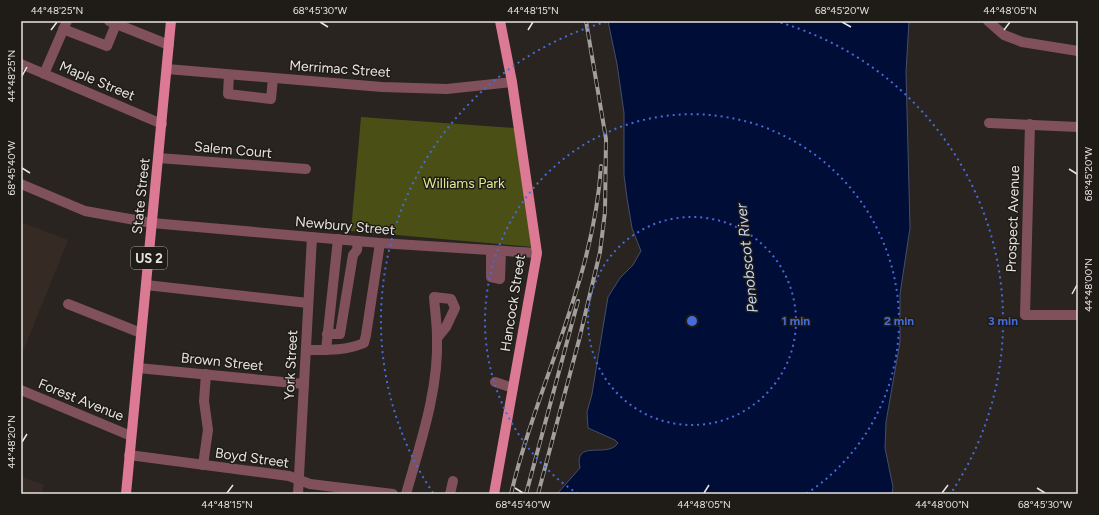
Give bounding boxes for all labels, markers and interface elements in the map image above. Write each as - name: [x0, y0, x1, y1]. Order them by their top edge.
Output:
- text: 44°48'25"N: [31, 4, 83, 17]
- text: 68°45'30"W: [293, 4, 347, 17]
- text: 44°48'15"N: [507, 4, 559, 17]
- text: 68°45'20"W: [815, 4, 870, 17]
- text: 44°48'05"N: [983, 4, 1037, 17]
- text: 44°48'25"N: [5, 50, 18, 102]
- street label: Maple Street: [57, 57, 137, 105]
- street label: Merrimac Street: [289, 57, 391, 81]
- street label: Salem Court: [193, 138, 273, 162]
- text: 68°45'40"W: [5, 140, 18, 195]
- text: 68°45'20"W: [1082, 146, 1095, 201]
- street label: State Street: [129, 157, 153, 235]
- street label: Prospect Avenue: [1003, 165, 1023, 273]
- park label: Williams Park: [423, 175, 505, 192]
- water label: Penobscot River: [732, 202, 762, 314]
- street label: Newbury Street: [294, 213, 396, 239]
- road number: US 2: [131, 247, 167, 269]
- street label: Hancock Street: [497, 253, 529, 353]
- text: 44°48'00"N: [1082, 258, 1095, 312]
- centre of rings: [685, 314, 699, 328]
- text: 1 min: [782, 314, 810, 328]
- text: 2 min: [884, 314, 914, 328]
- text: 3 min: [988, 314, 1018, 328]
- street label: York Street: [281, 330, 301, 400]
- street label: Brown Street: [180, 349, 264, 375]
- street label: Forest Avenue: [36, 375, 127, 425]
- text: 44°48'20"N: [5, 415, 18, 469]
- street label: Boyd Street: [214, 444, 290, 472]
- text: 44°48'15"N: [201, 498, 253, 511]
- text: 68°45'40"W: [496, 498, 551, 511]
- text: 44°48'05"N: [677, 498, 731, 511]
- text: 44°48'00"N: [915, 498, 969, 511]
- text: 68°45'30"W: [1018, 498, 1072, 511]

